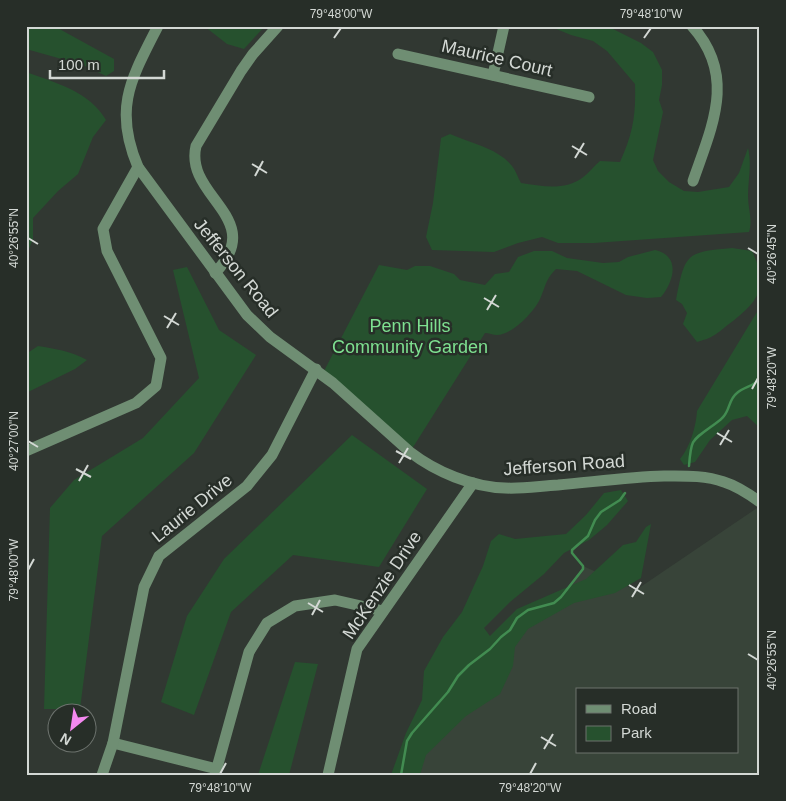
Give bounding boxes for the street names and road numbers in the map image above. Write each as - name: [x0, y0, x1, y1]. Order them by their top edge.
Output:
- street label: Maurice Court: [440, 36, 554, 80]
- street label: Jefferson Road: [190, 214, 282, 322]
- street label: Jefferson Road: [503, 451, 625, 479]
- street label: Laurie Drive: [148, 470, 236, 546]
- street label: McKenzie Drive: [338, 527, 426, 643]

